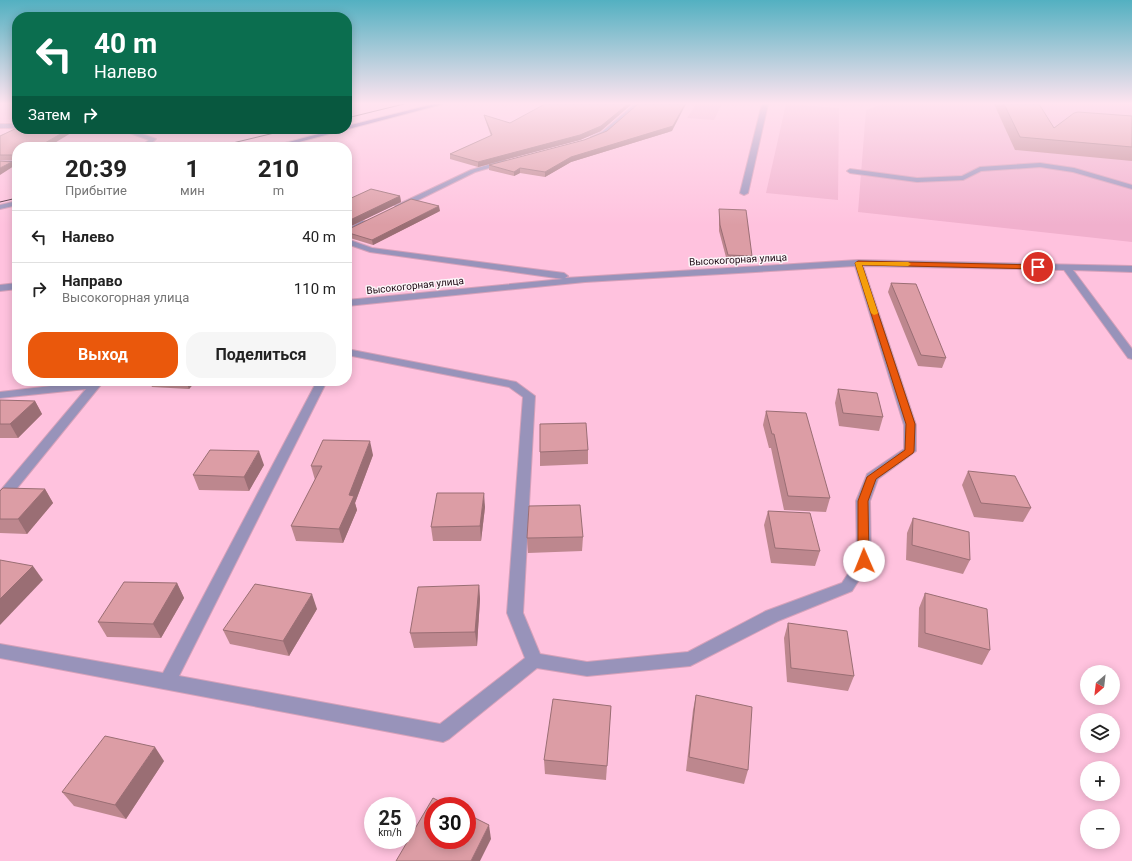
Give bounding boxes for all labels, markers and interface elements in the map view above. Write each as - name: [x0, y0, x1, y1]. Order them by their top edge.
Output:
- text: 40 m: [94, 27, 157, 60]
- icon: left: [28, 28, 80, 80]
- text: Налево: [94, 61, 157, 82]
- icon: right: [79, 104, 101, 126]
- text: Затем: [28, 106, 71, 124]
- text: 20:39: [65, 155, 127, 183]
- text: 1: [185, 155, 199, 183]
- text: 210: [258, 155, 299, 183]
- text: Прибытие: [65, 183, 127, 198]
- text: мин: [180, 183, 205, 198]
- text: m: [273, 183, 284, 198]
- icon: left: [28, 226, 50, 248]
- text: Налево: [62, 228, 114, 246]
- text: 40 m: [302, 228, 336, 246]
- pin: [1021, 250, 1055, 284]
- street label: Высокогорная улица: [689, 251, 787, 268]
- icon: arrive: [1027, 256, 1049, 278]
- text: Направо: [62, 272, 123, 290]
- street label: Высокогорная улица: [366, 275, 464, 296]
- icon: right: [28, 278, 50, 300]
- text: 110 m: [294, 280, 336, 298]
- text: Высокогорная улица: [62, 290, 189, 305]
- button: Выход: [28, 332, 178, 378]
- button: Поделиться: [186, 332, 336, 378]
- position arrow: [843, 540, 885, 582]
- north arrow: [1080, 665, 1120, 705]
- map controls: [1080, 665, 1120, 849]
- button: layers: [1080, 713, 1120, 753]
- button: +: [1080, 761, 1120, 801]
- speed limit sign: 30: [424, 797, 476, 849]
- text: 25: [379, 806, 401, 830]
- button: −: [1080, 809, 1120, 849]
- text: km/h: [378, 827, 402, 838]

